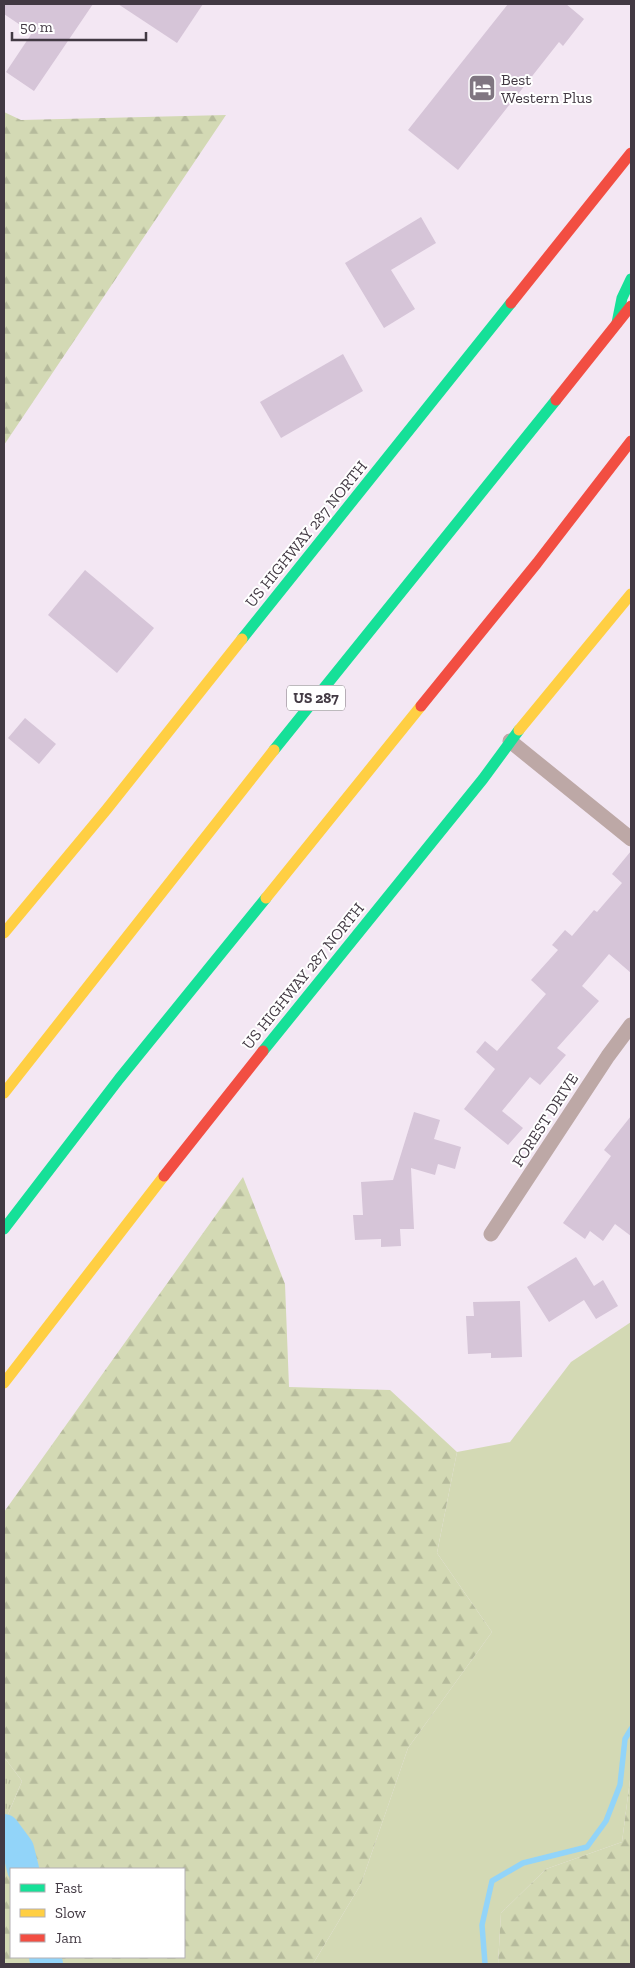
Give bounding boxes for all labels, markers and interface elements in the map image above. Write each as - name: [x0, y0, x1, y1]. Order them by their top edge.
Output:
- scale bar: [12, 10, 146, 42]
- text: 50 m: [20, 18, 53, 36]
- place label: Best Western Plus: [501, 70, 592, 107]
- hotel icon: Best Western Plus: [467, 73, 497, 103]
- street label: US HIGHWAY 287 NORTH: [241, 457, 371, 611]
- road number: US 287: [287, 686, 345, 710]
- street label: US HIGHWAY 287 NORTH: [238, 899, 368, 1053]
- street label: FOREST DRIVE: [508, 1070, 582, 1170]
- legend: [10, 1868, 185, 1958]
- text: Fast: [55, 1879, 83, 1897]
- text: Slow: [55, 1904, 87, 1922]
- text: Jam: [55, 1929, 82, 1947]

